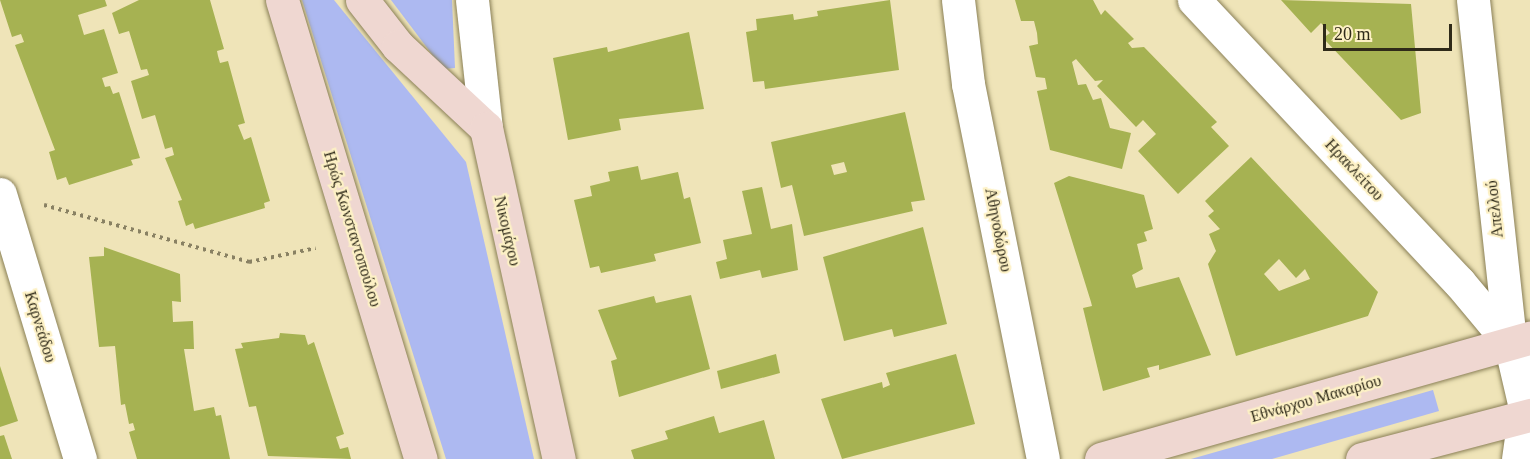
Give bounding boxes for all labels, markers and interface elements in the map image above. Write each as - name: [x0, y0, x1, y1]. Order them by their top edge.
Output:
- scale bar: [1326, 12, 1455, 50]
- text: 20 m: [1334, 24, 1371, 44]
- street label: Ηρακλείτου: [1321, 135, 1387, 205]
- street label: Ηρώς Κωνσταντοπούλου: [319, 149, 385, 309]
- street label: Απελλού: [1482, 179, 1508, 239]
- street label: Αθηνοδώρου: [980, 187, 1016, 273]
- street label: Νικομάχου: [490, 194, 524, 268]
- street label: Καρνεάδου: [20, 289, 60, 365]
- street label: Εθνάρχου Μακαρίου: [1249, 371, 1383, 427]

